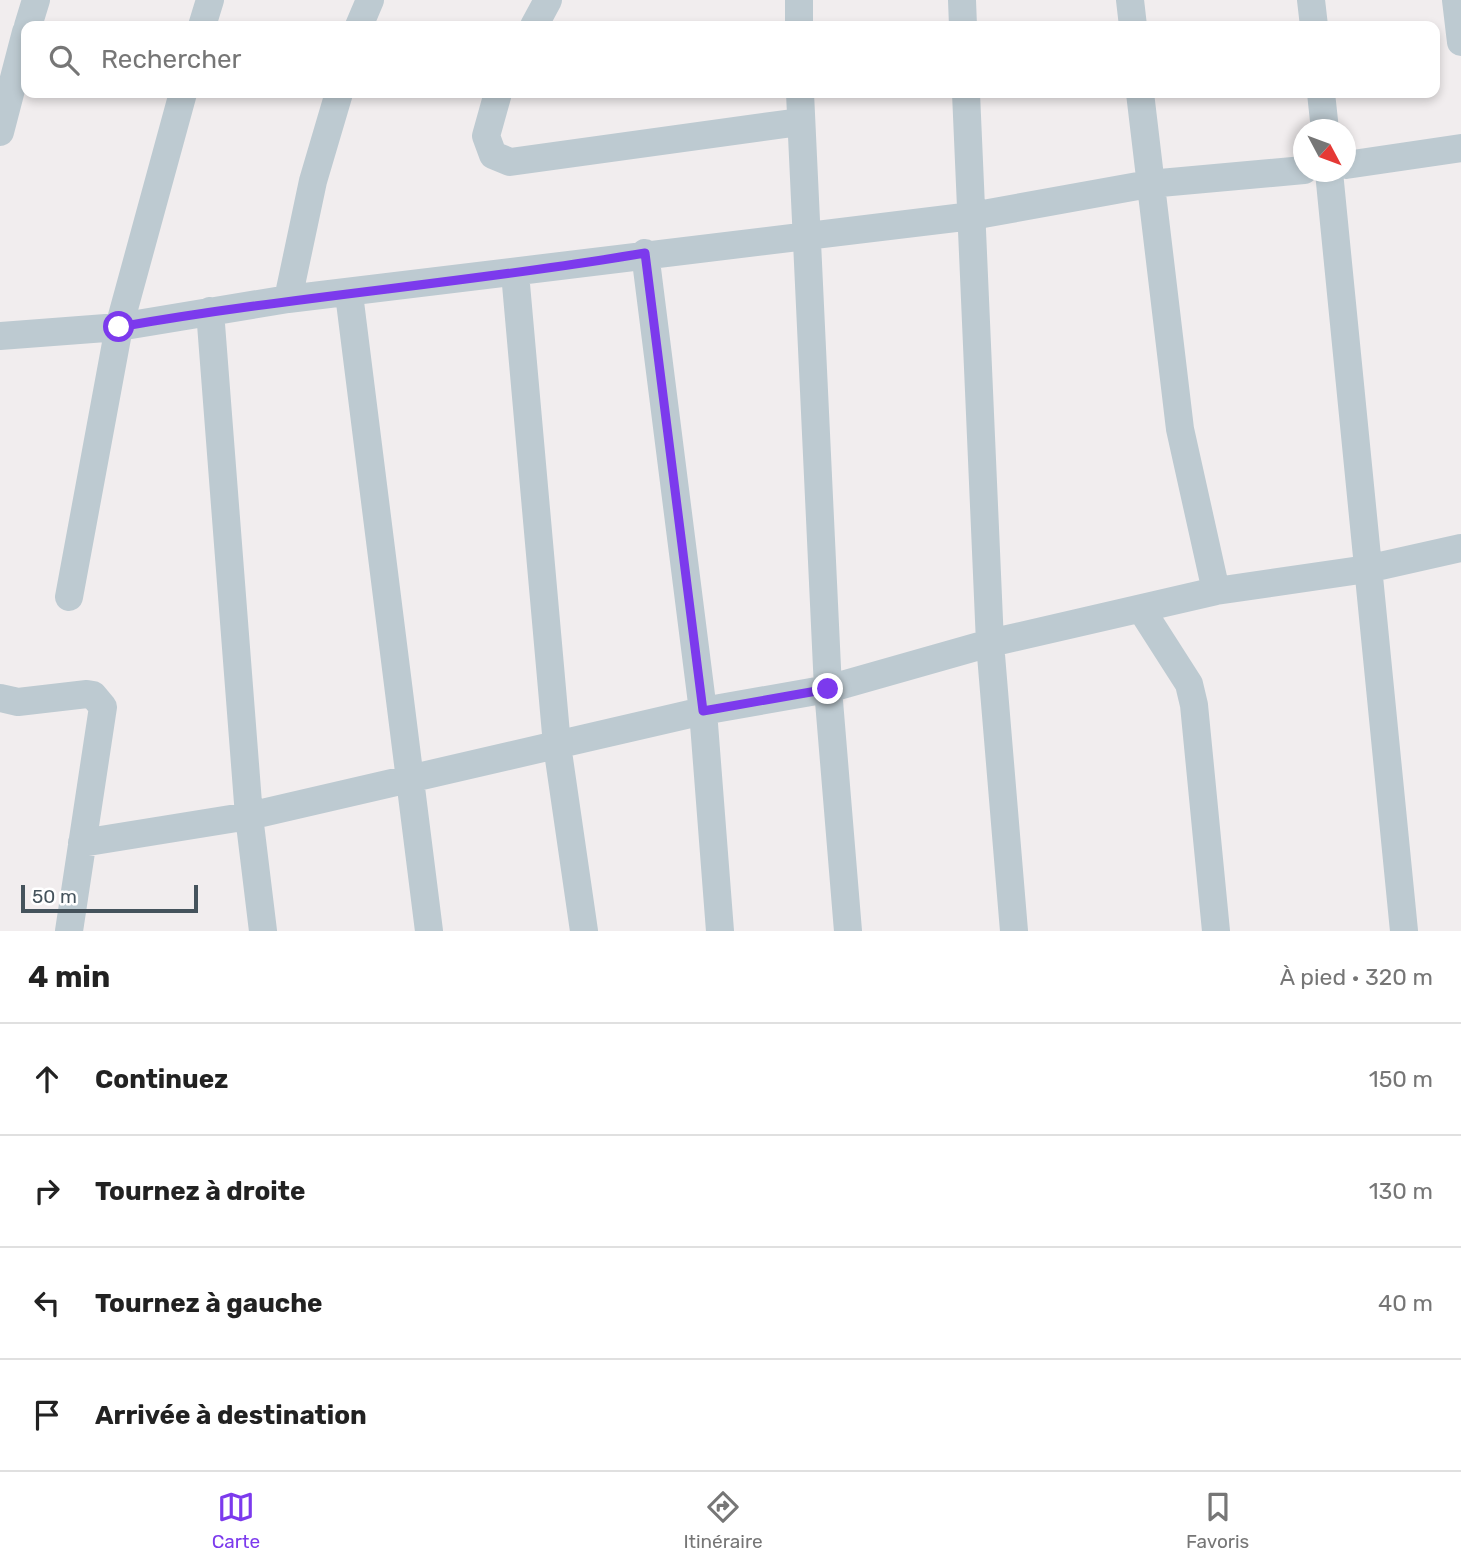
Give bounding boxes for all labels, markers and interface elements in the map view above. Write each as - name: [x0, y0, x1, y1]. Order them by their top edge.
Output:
- search box: [21, 21, 1440, 98]
- icon: search: [45, 41, 83, 79]
- text: Rechercher: [101, 44, 241, 75]
- north arrow: [1293, 119, 1356, 182]
- route start: [103, 311, 134, 342]
- route end: [812, 673, 843, 704]
- scale bar: [21, 882, 198, 914]
- text: 50 m: [32, 885, 77, 908]
- text: 4 min: [28, 959, 110, 995]
- text: À pied · 320 m: [1280, 963, 1433, 991]
- icon: ahead: [28, 1060, 66, 1098]
- text: Continuez: [95, 1064, 228, 1095]
- text: 150 m: [1369, 1065, 1433, 1093]
- icon: right: [28, 1172, 66, 1210]
- text: Tournez à droite: [95, 1176, 305, 1207]
- text: 130 m: [1369, 1177, 1433, 1205]
- icon: left: [28, 1284, 66, 1322]
- text: Tournez à gauche: [95, 1288, 323, 1319]
- text: 40 m: [1378, 1289, 1433, 1317]
- icon: arrive: [28, 1396, 66, 1434]
- text: Arrivée à destination: [95, 1400, 367, 1431]
- tab: Carte: [212, 1488, 260, 1553]
- tab: Itinéraire: [683, 1488, 763, 1553]
- tab: Favoris: [1186, 1488, 1249, 1553]

